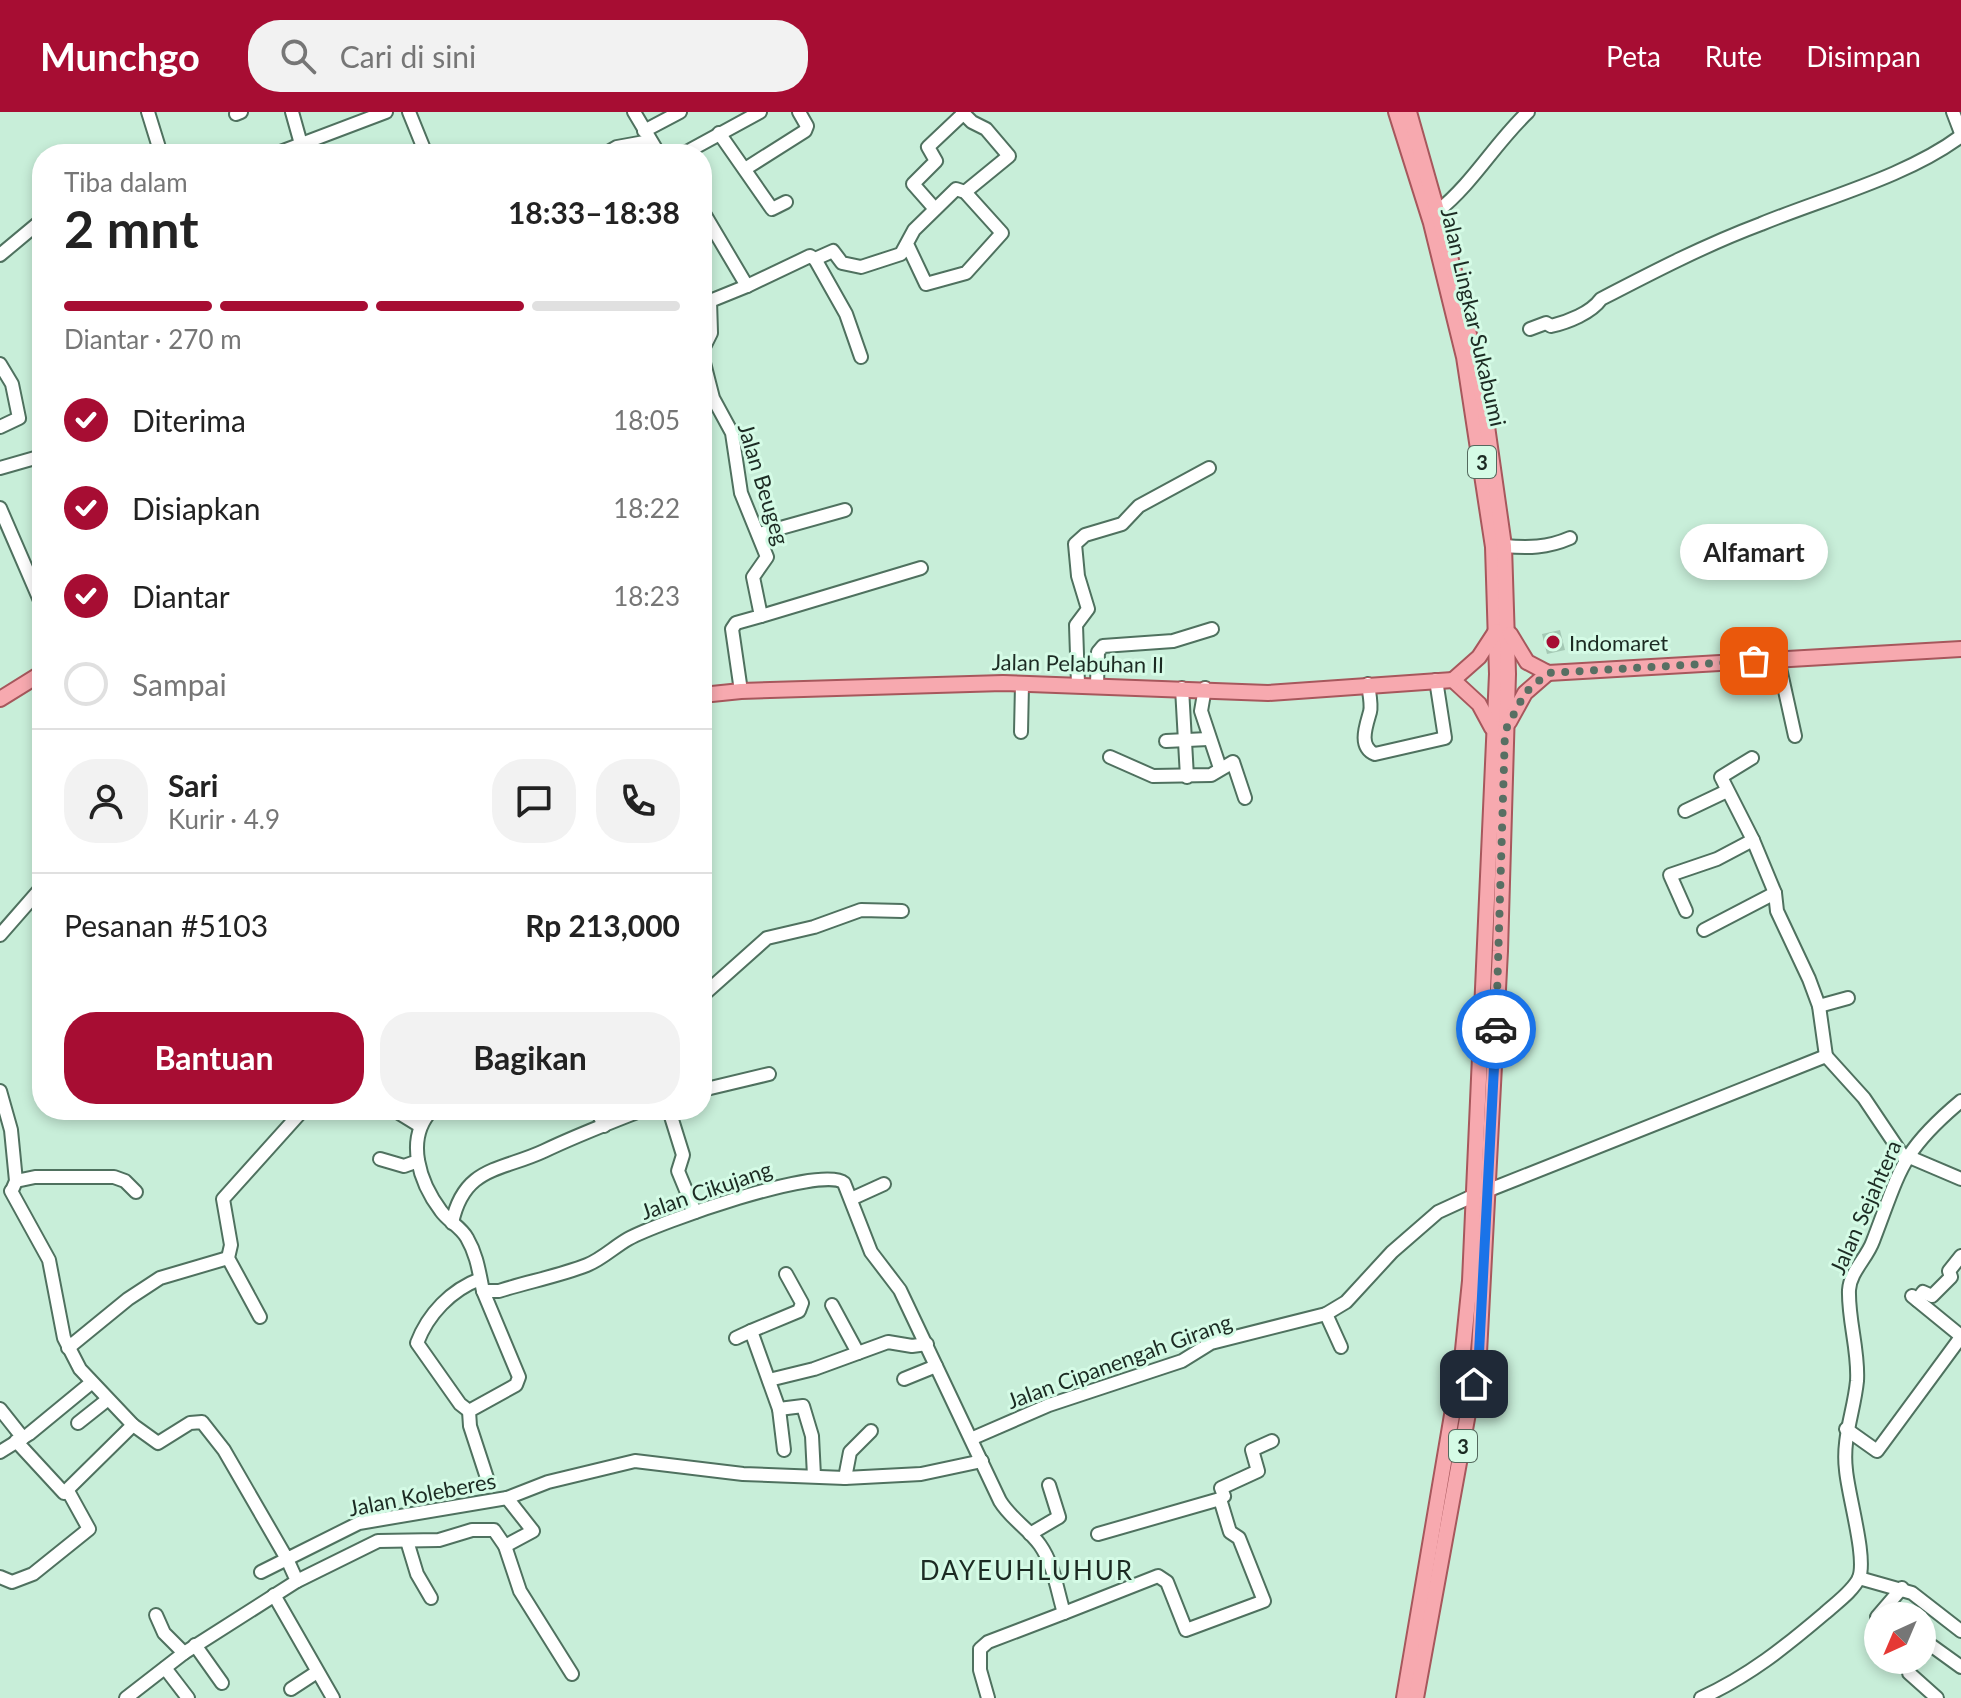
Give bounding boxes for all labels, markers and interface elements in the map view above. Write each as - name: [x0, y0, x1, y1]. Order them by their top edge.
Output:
- search box: [248, 20, 808, 92]
- text: Munchgo: [40, 33, 200, 79]
- icon: search: [276, 34, 320, 78]
- text: Cari di sini: [340, 38, 476, 74]
- text: Peta: [1606, 39, 1661, 73]
- text: Rute: [1705, 39, 1762, 73]
- text: Disimpan: [1806, 39, 1921, 73]
- text: Tiba dalam: [64, 166, 188, 198]
- text: 18:33–18:38: [508, 194, 680, 230]
- text: 2 mnt: [64, 197, 199, 259]
- street label: Jalan Lingkar Sukabumi: [1436, 205, 1512, 429]
- text: Diantar · 270 m: [64, 323, 242, 355]
- icon: check: [64, 398, 108, 442]
- text: Diterima: [132, 402, 246, 438]
- text: 18:05: [613, 404, 680, 436]
- street label: Jalan Beugeg: [733, 420, 795, 548]
- road number: 3: [1468, 446, 1496, 478]
- icon: check: [64, 486, 108, 530]
- text: Disiapkan: [132, 490, 261, 526]
- text: 18:22: [613, 492, 680, 524]
- callout: Alfamart: [1680, 525, 1828, 581]
- text: Alfamart: [1703, 536, 1805, 568]
- icon: check: [64, 574, 108, 618]
- text: Diantar: [132, 578, 230, 614]
- text: 18:23: [613, 580, 680, 612]
- pin: [1720, 627, 1788, 695]
- place label: Indomaret: [1569, 629, 1668, 656]
- marker: Indomaret: [1544, 633, 1562, 651]
- icon: bag: [1732, 639, 1776, 683]
- street label: Jalan Pelabuhan II: [992, 648, 1164, 678]
- text: Sampai: [132, 666, 227, 702]
- button: person: [64, 759, 148, 843]
- button: chat: [492, 759, 576, 843]
- button: phone: [596, 759, 680, 843]
- text: Sari: [168, 767, 218, 803]
- text: Kurir · 4.9: [168, 803, 280, 835]
- text: Pesanan #5103: [64, 907, 268, 943]
- text: Rp 213,000: [525, 907, 680, 943]
- courier: [1456, 989, 1536, 1069]
- icon: car: [1474, 1007, 1518, 1051]
- button: Bantuan: [64, 1012, 364, 1104]
- button: Bagikan: [380, 1012, 680, 1104]
- street label: Jalan Sejahtera: [1823, 1136, 1907, 1278]
- street label: Jalan Cikujang: [637, 1155, 775, 1225]
- street label: Jalan Cipanengah Girang: [1003, 1308, 1235, 1414]
- pin: [1440, 1350, 1508, 1418]
- icon: home: [1452, 1362, 1496, 1406]
- road number: 3: [1449, 1430, 1477, 1462]
- street label: Jalan Koleberes: [346, 1466, 498, 1522]
- district label: DAYEUHLUHUR: [920, 1554, 1134, 1586]
- north arrow: [1864, 1602, 1936, 1674]
- map controls: [1864, 1602, 1936, 1674]

